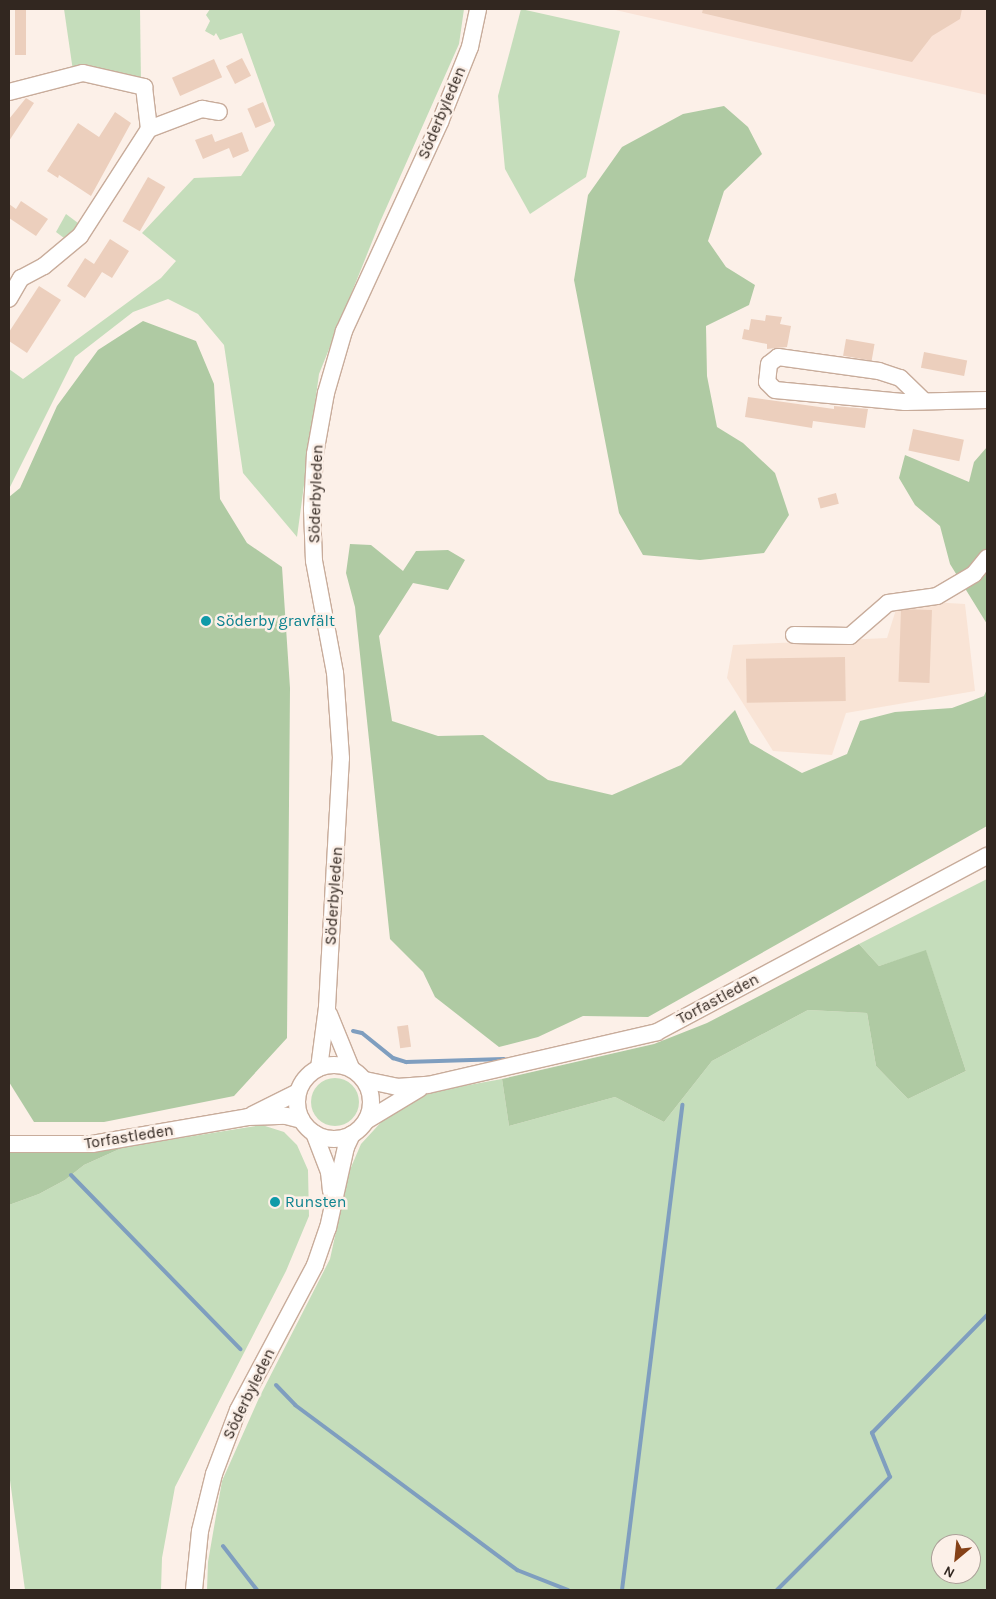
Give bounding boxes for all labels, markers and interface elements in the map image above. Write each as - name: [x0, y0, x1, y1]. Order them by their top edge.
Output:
- street label: Söderbyleden: [414, 64, 470, 162]
- street label: Söderbyleden: [305, 444, 327, 544]
- place label: Söderby gravfält: [216, 611, 335, 631]
- marker: Söderby gravfält: [200, 615, 212, 627]
- street label: Söderbyleden: [321, 846, 347, 946]
- street label: Torfastleden: [674, 969, 762, 1029]
- street label: Torfastleden: [83, 1120, 175, 1154]
- place label: Runsten: [285, 1192, 346, 1212]
- marker: Runsten: [269, 1196, 281, 1208]
- street label: Söderbyleden: [219, 1345, 279, 1443]
- north arrow: [931, 1534, 981, 1584]
- text: N: [941, 1562, 958, 1582]

